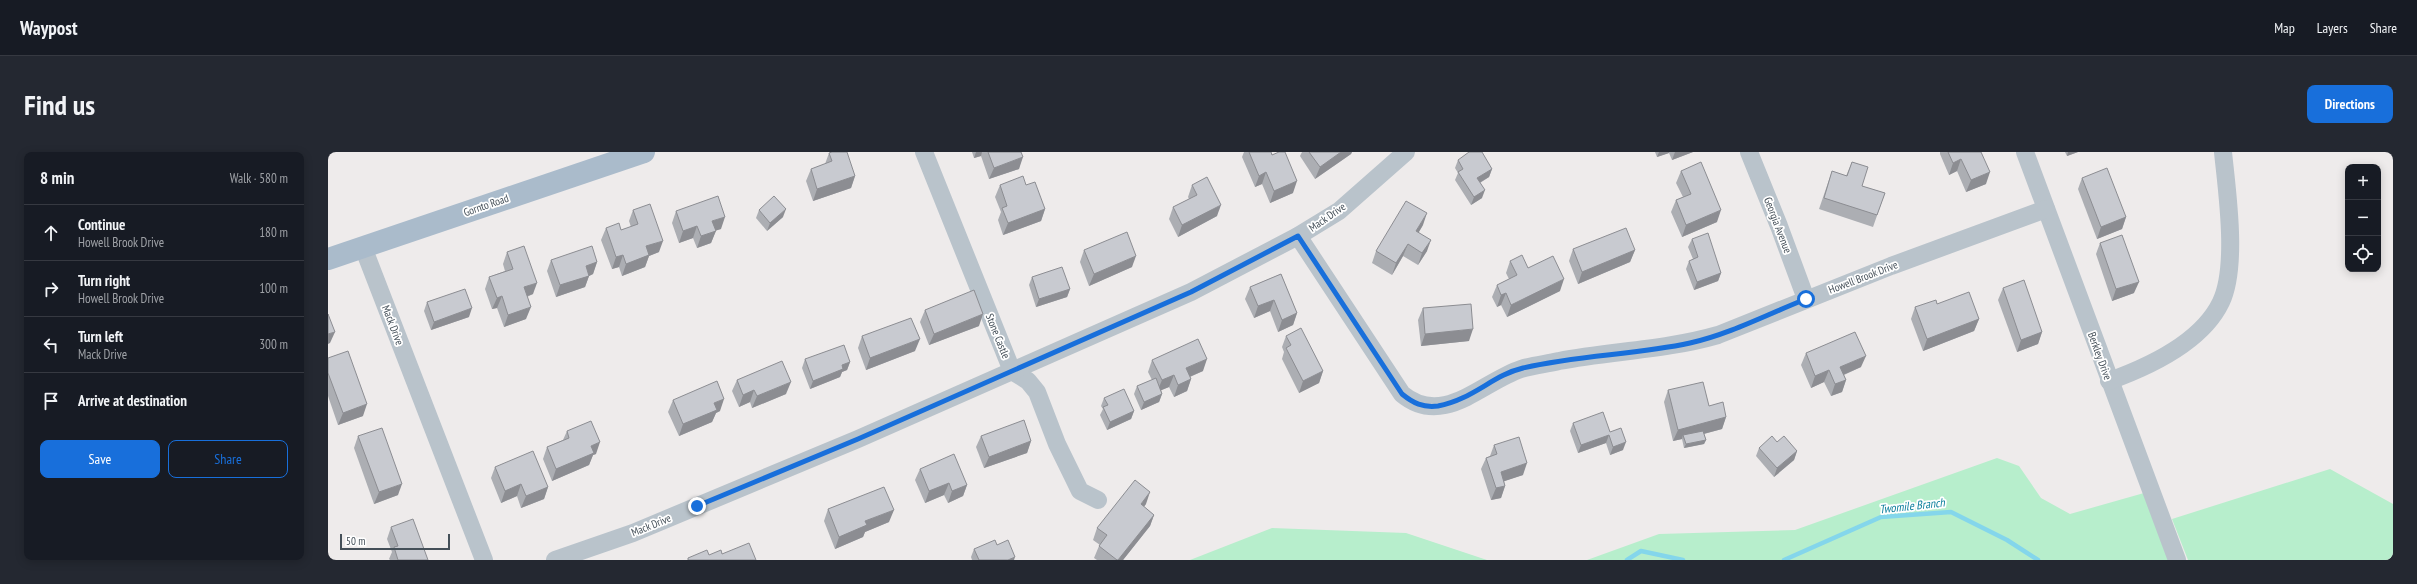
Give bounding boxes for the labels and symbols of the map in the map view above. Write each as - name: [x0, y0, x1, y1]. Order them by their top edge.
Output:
- street label: Gornto Road: [462, 191, 511, 219]
- street label: Georgia Avenue: [1761, 195, 1795, 255]
- street label: Mack Drive: [1306, 199, 1348, 235]
- street label: Howell Brook Drive: [1826, 257, 1900, 297]
- route start: [1797, 290, 1815, 308]
- street label: Mack Drive: [379, 303, 407, 347]
- street label: Stone Castle: [983, 311, 1014, 361]
- street label: Berkley Drive: [2085, 330, 2115, 382]
- water label: Twomile Branch: [1879, 495, 1946, 516]
- route end: [688, 497, 706, 515]
- street label: Mack Drive: [629, 511, 673, 539]
- scale bar: [340, 532, 450, 551]

